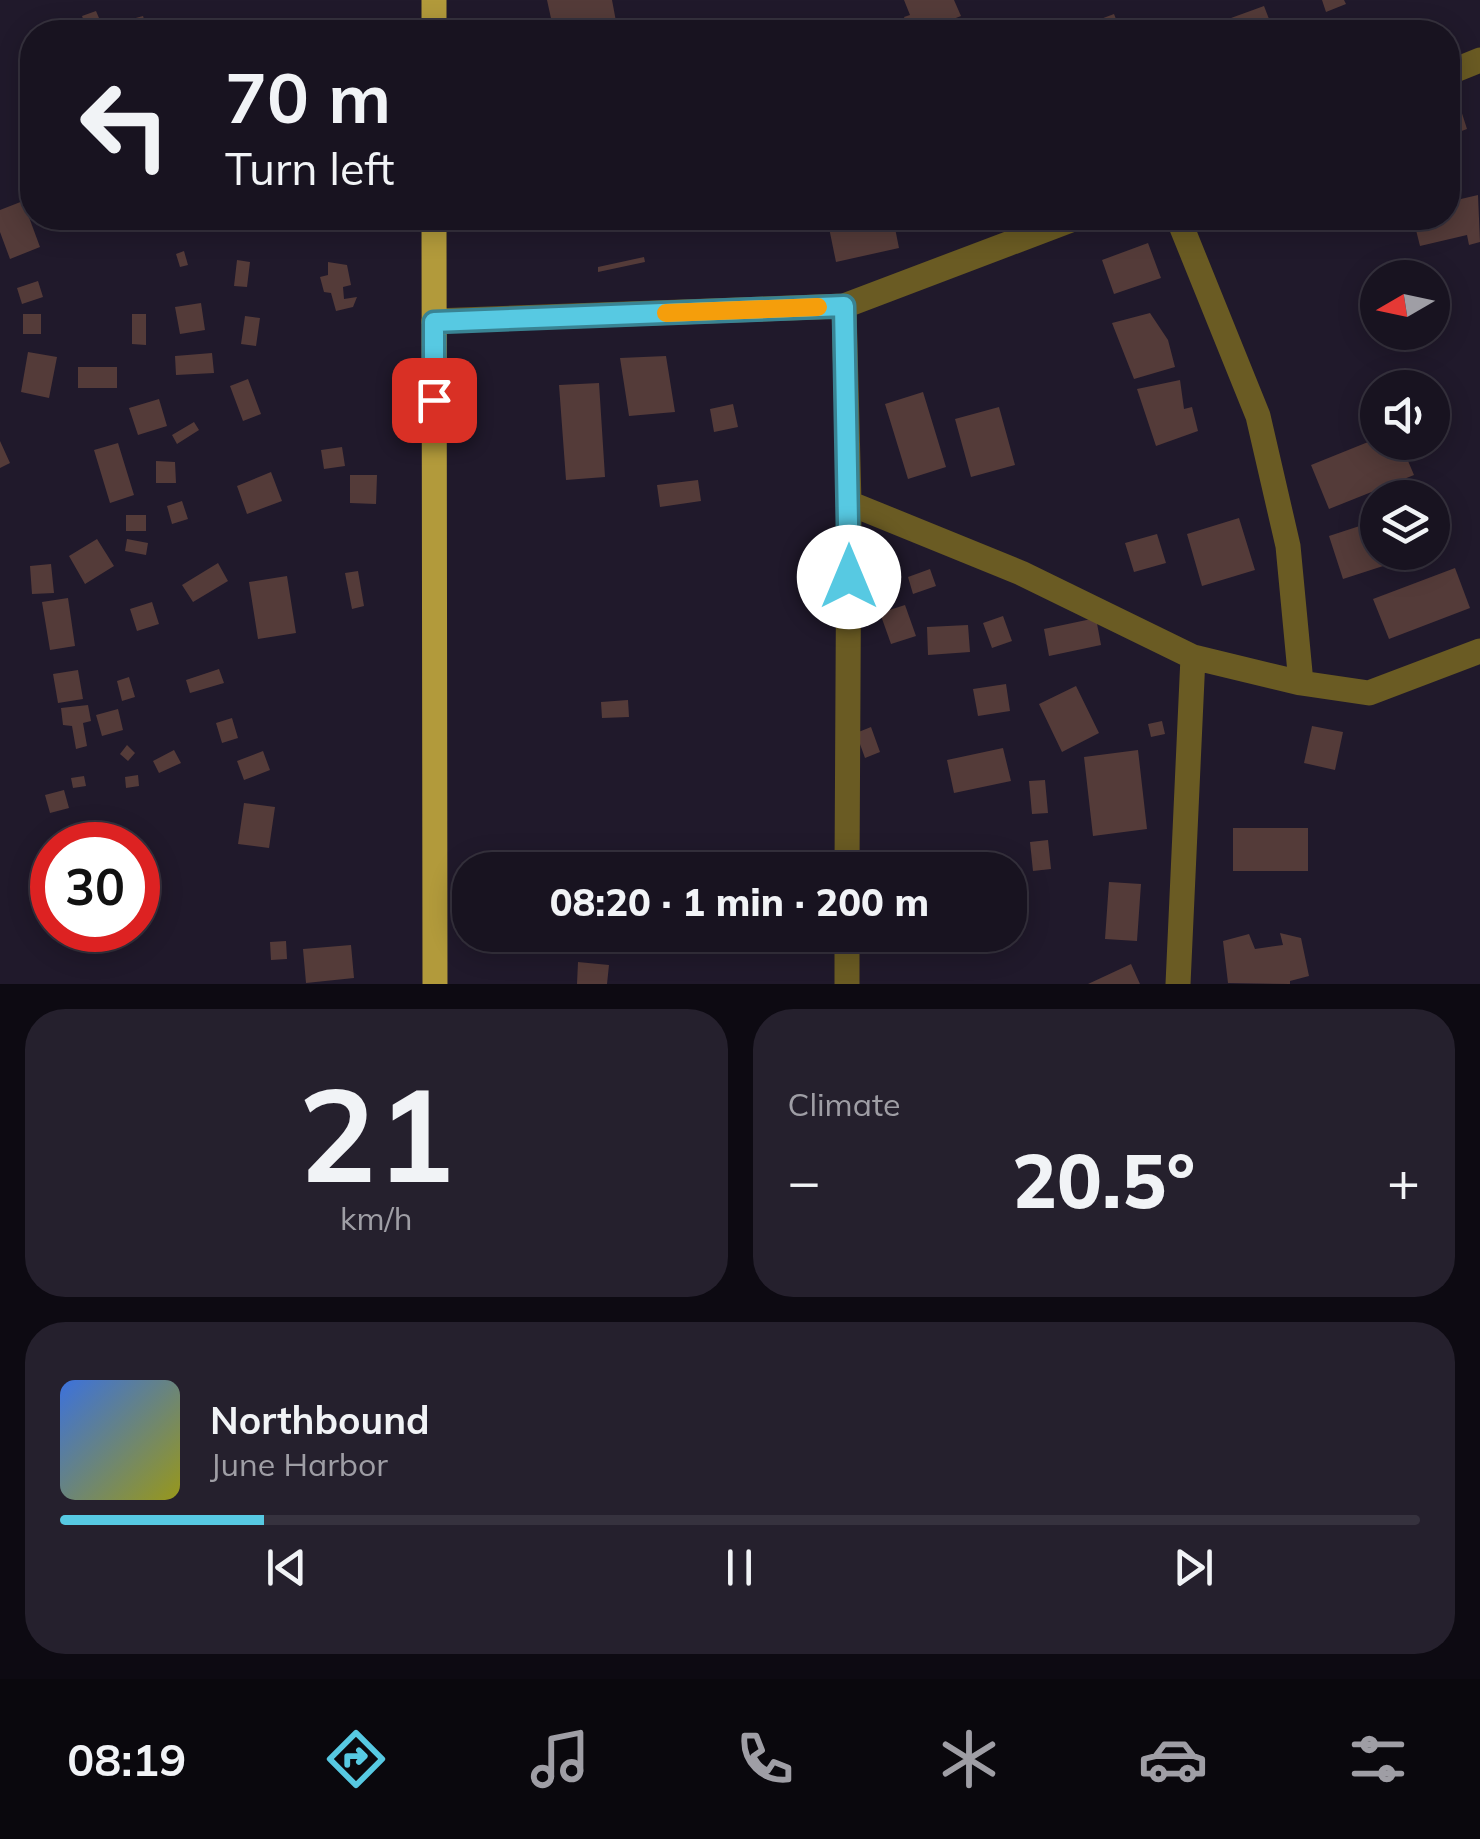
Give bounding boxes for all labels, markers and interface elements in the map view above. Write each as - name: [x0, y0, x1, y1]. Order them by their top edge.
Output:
- text: 70 m: [225, 53, 391, 141]
- icon: left: [60, 60, 190, 190]
- text: Turn left: [225, 140, 394, 196]
- north arrow: [1360, 260, 1450, 350]
- map controls: [1360, 260, 1450, 570]
- pin: [392, 358, 477, 443]
- button: sound: [1360, 370, 1450, 460]
- icon: arrive: [407, 373, 462, 428]
- button: layers: [1360, 480, 1450, 570]
- position arrow: [797, 525, 901, 629]
- speed limit sign: 30: [30, 822, 160, 952]
- text: 08:20 · 1 min · 200 m: [550, 878, 929, 926]
- text: 21: [298, 1051, 454, 1215]
- text: Climate: [788, 1084, 900, 1124]
- text: 20.5°: [1012, 1133, 1195, 1227]
- text: −: [788, 1146, 821, 1215]
- text: +: [1387, 1146, 1420, 1215]
- text: km/h: [340, 1198, 412, 1238]
- text: Northbound: [210, 1396, 430, 1444]
- text: June Harbor: [210, 1444, 388, 1484]
- icon: previous: [259, 1540, 314, 1595]
- icon: pause: [712, 1540, 767, 1595]
- icon: next: [1166, 1540, 1221, 1595]
- icon: directions: [321, 1724, 391, 1794]
- icon: music: [525, 1724, 595, 1794]
- icon: phone: [730, 1724, 800, 1794]
- icon: climate: [934, 1724, 1004, 1794]
- icon: car: [1138, 1724, 1208, 1794]
- icon: filters: [1343, 1724, 1413, 1794]
- text: 08:19: [67, 1731, 186, 1787]

